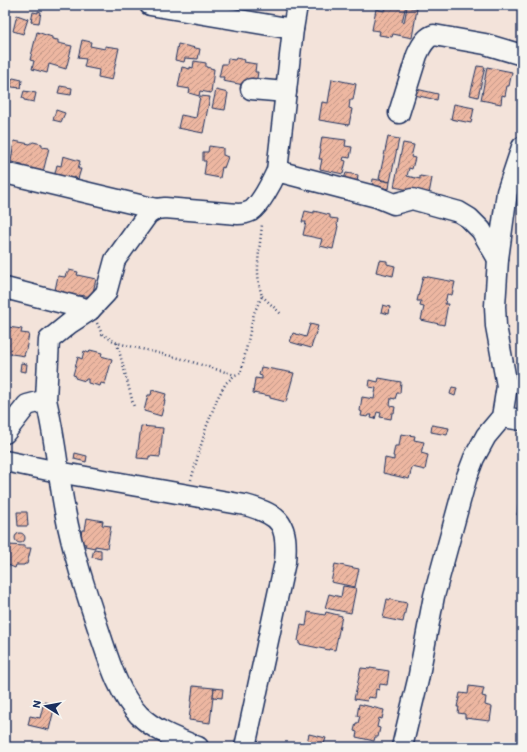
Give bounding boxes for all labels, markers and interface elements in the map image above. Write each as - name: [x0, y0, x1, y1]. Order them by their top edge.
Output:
- north arrow: [26, 686, 66, 726]
- text: N: [30, 699, 44, 709]

